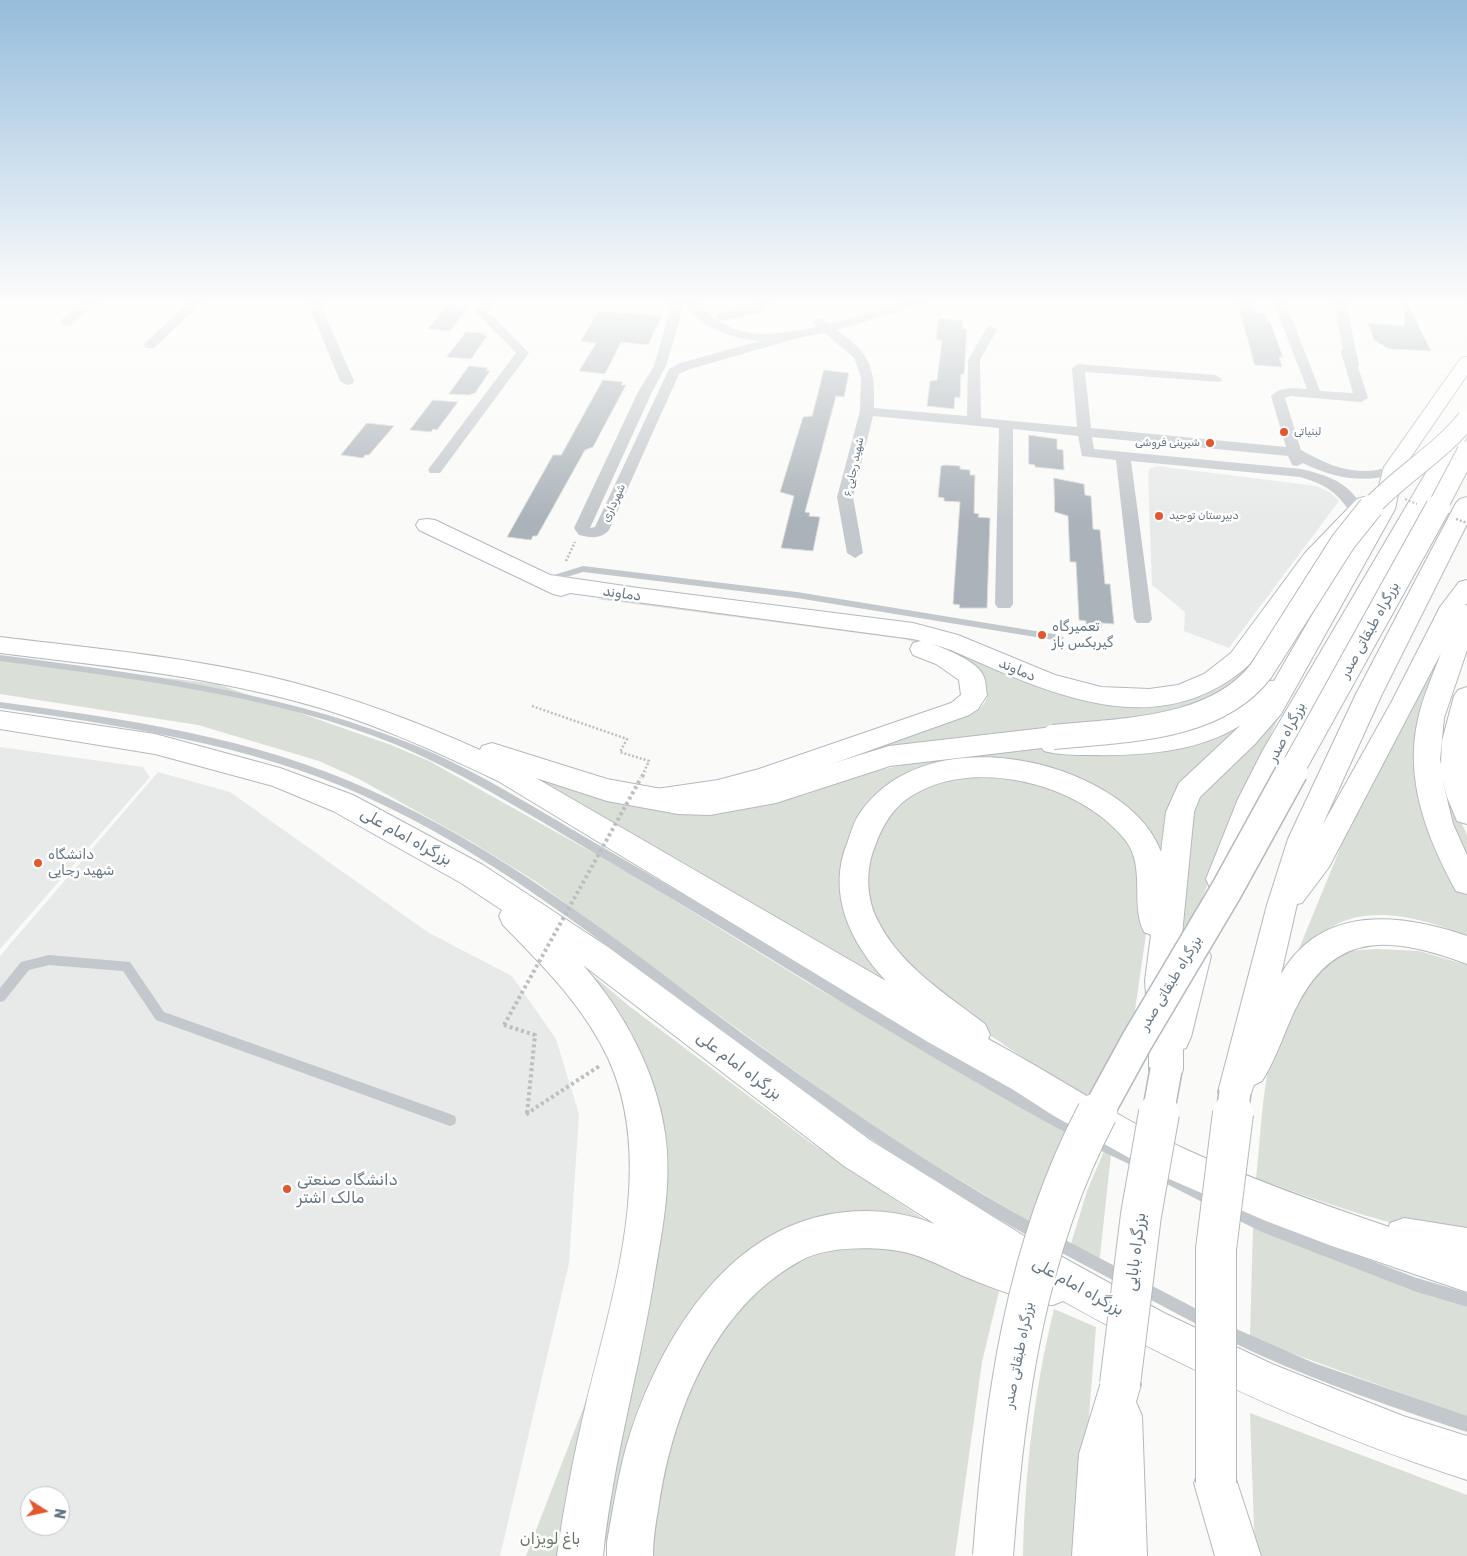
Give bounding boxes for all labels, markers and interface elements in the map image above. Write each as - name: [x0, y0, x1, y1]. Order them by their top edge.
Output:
- place label: لبنیاتی: [1294, 425, 1321, 439]
- marker: لبنیاتی: [1278, 426, 1290, 438]
- street label: شهید رجایی ۶: [841, 436, 867, 498]
- place label: شیرینی فروشی: [1135, 436, 1200, 450]
- marker: شیرینی فروشی: [1204, 437, 1216, 449]
- street label: شهرداری: [599, 482, 629, 524]
- place label: دبیرستان توحید: [1169, 509, 1239, 523]
- marker: دبیرستان توحید: [1153, 510, 1165, 522]
- street label: بزرگراه طبقاتی صدر: [1337, 579, 1403, 681]
- street label: دماوند: [602, 583, 642, 605]
- place label: تعمیرگاه گیربکس باز: [1052, 619, 1113, 652]
- marker: تعمیرگاه گیربکس باز: [1036, 629, 1048, 641]
- street label: دماوند: [996, 655, 1038, 685]
- street label: بزرگراه صدر: [1264, 699, 1310, 765]
- street label: بزرگراه امام علی: [357, 804, 455, 870]
- place label: دانشگاه شهید رجایی: [48, 847, 114, 880]
- marker: دانشگاه شهید رجایی: [32, 857, 44, 869]
- street label: بزرگراه طبقاتی صدر: [1136, 933, 1206, 1033]
- street label: بزرگراه امام علی: [693, 1028, 785, 1104]
- place label: دانشگاه صنعتی مالک اشتر: [297, 1170, 398, 1208]
- marker: دانشگاه صنعتی مالک اشتر: [281, 1183, 293, 1195]
- street label: بزرگراه بابایی: [1122, 1212, 1150, 1292]
- street label: بزرگراه امام علی: [1029, 1254, 1127, 1320]
- street label: بزرگراه طبقاتی صدر: [1000, 1301, 1038, 1409]
- north arrow: [20, 1486, 70, 1536]
- text: N: [50, 1507, 69, 1520]
- park label: باغ لویزان: [520, 1529, 580, 1549]

